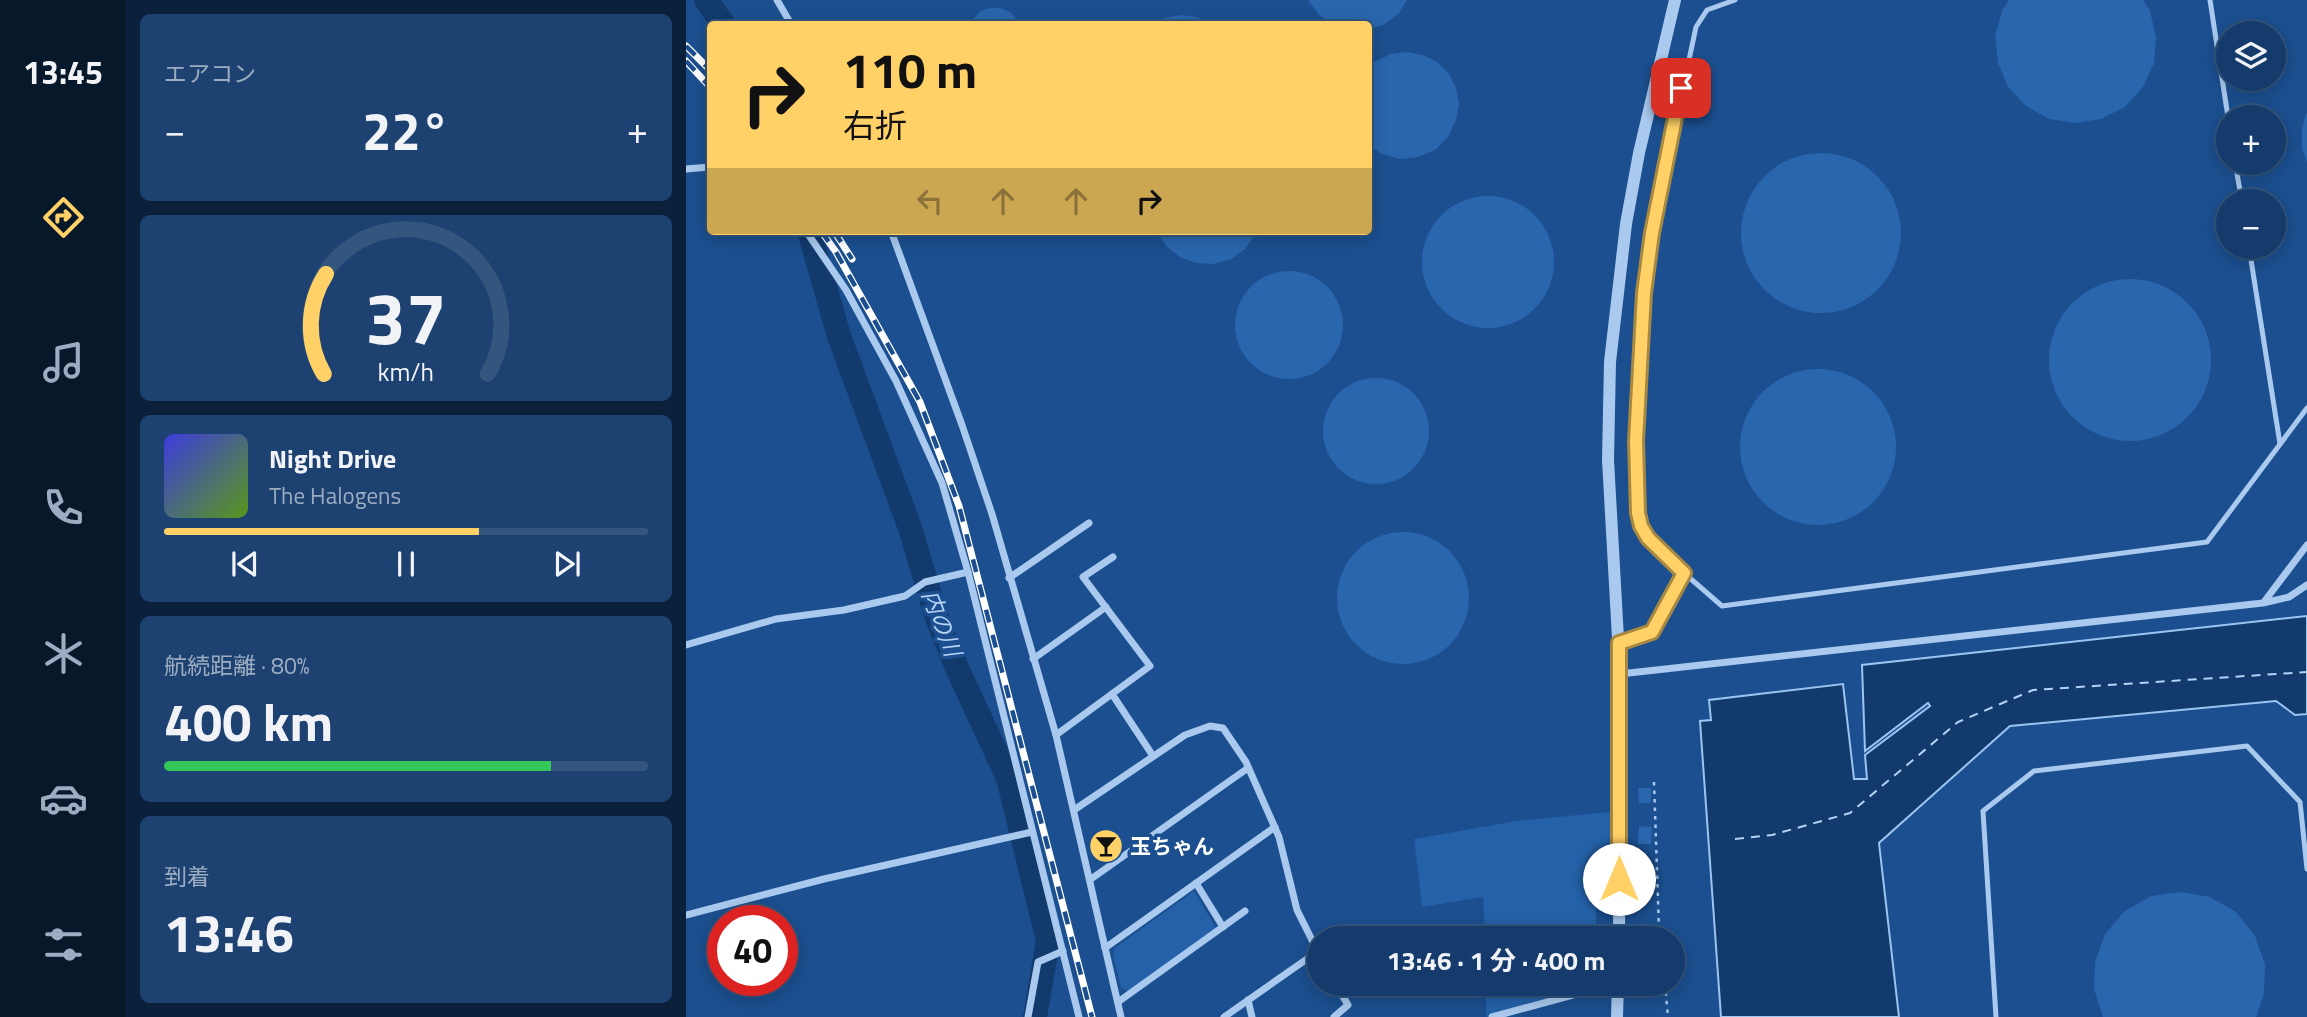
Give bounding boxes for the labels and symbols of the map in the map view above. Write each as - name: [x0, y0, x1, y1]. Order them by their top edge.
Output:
- pin: [1651, 58, 1711, 118]
- water label: 内の川: [913, 585, 972, 664]
- bar icon: 玉ちゃん: [1087, 827, 1125, 865]
- place label: 玉ちゃん: [1130, 830, 1214, 862]
- position arrow: [1582, 842, 1656, 916]
- speed limit sign: 40: [707, 905, 798, 996]

